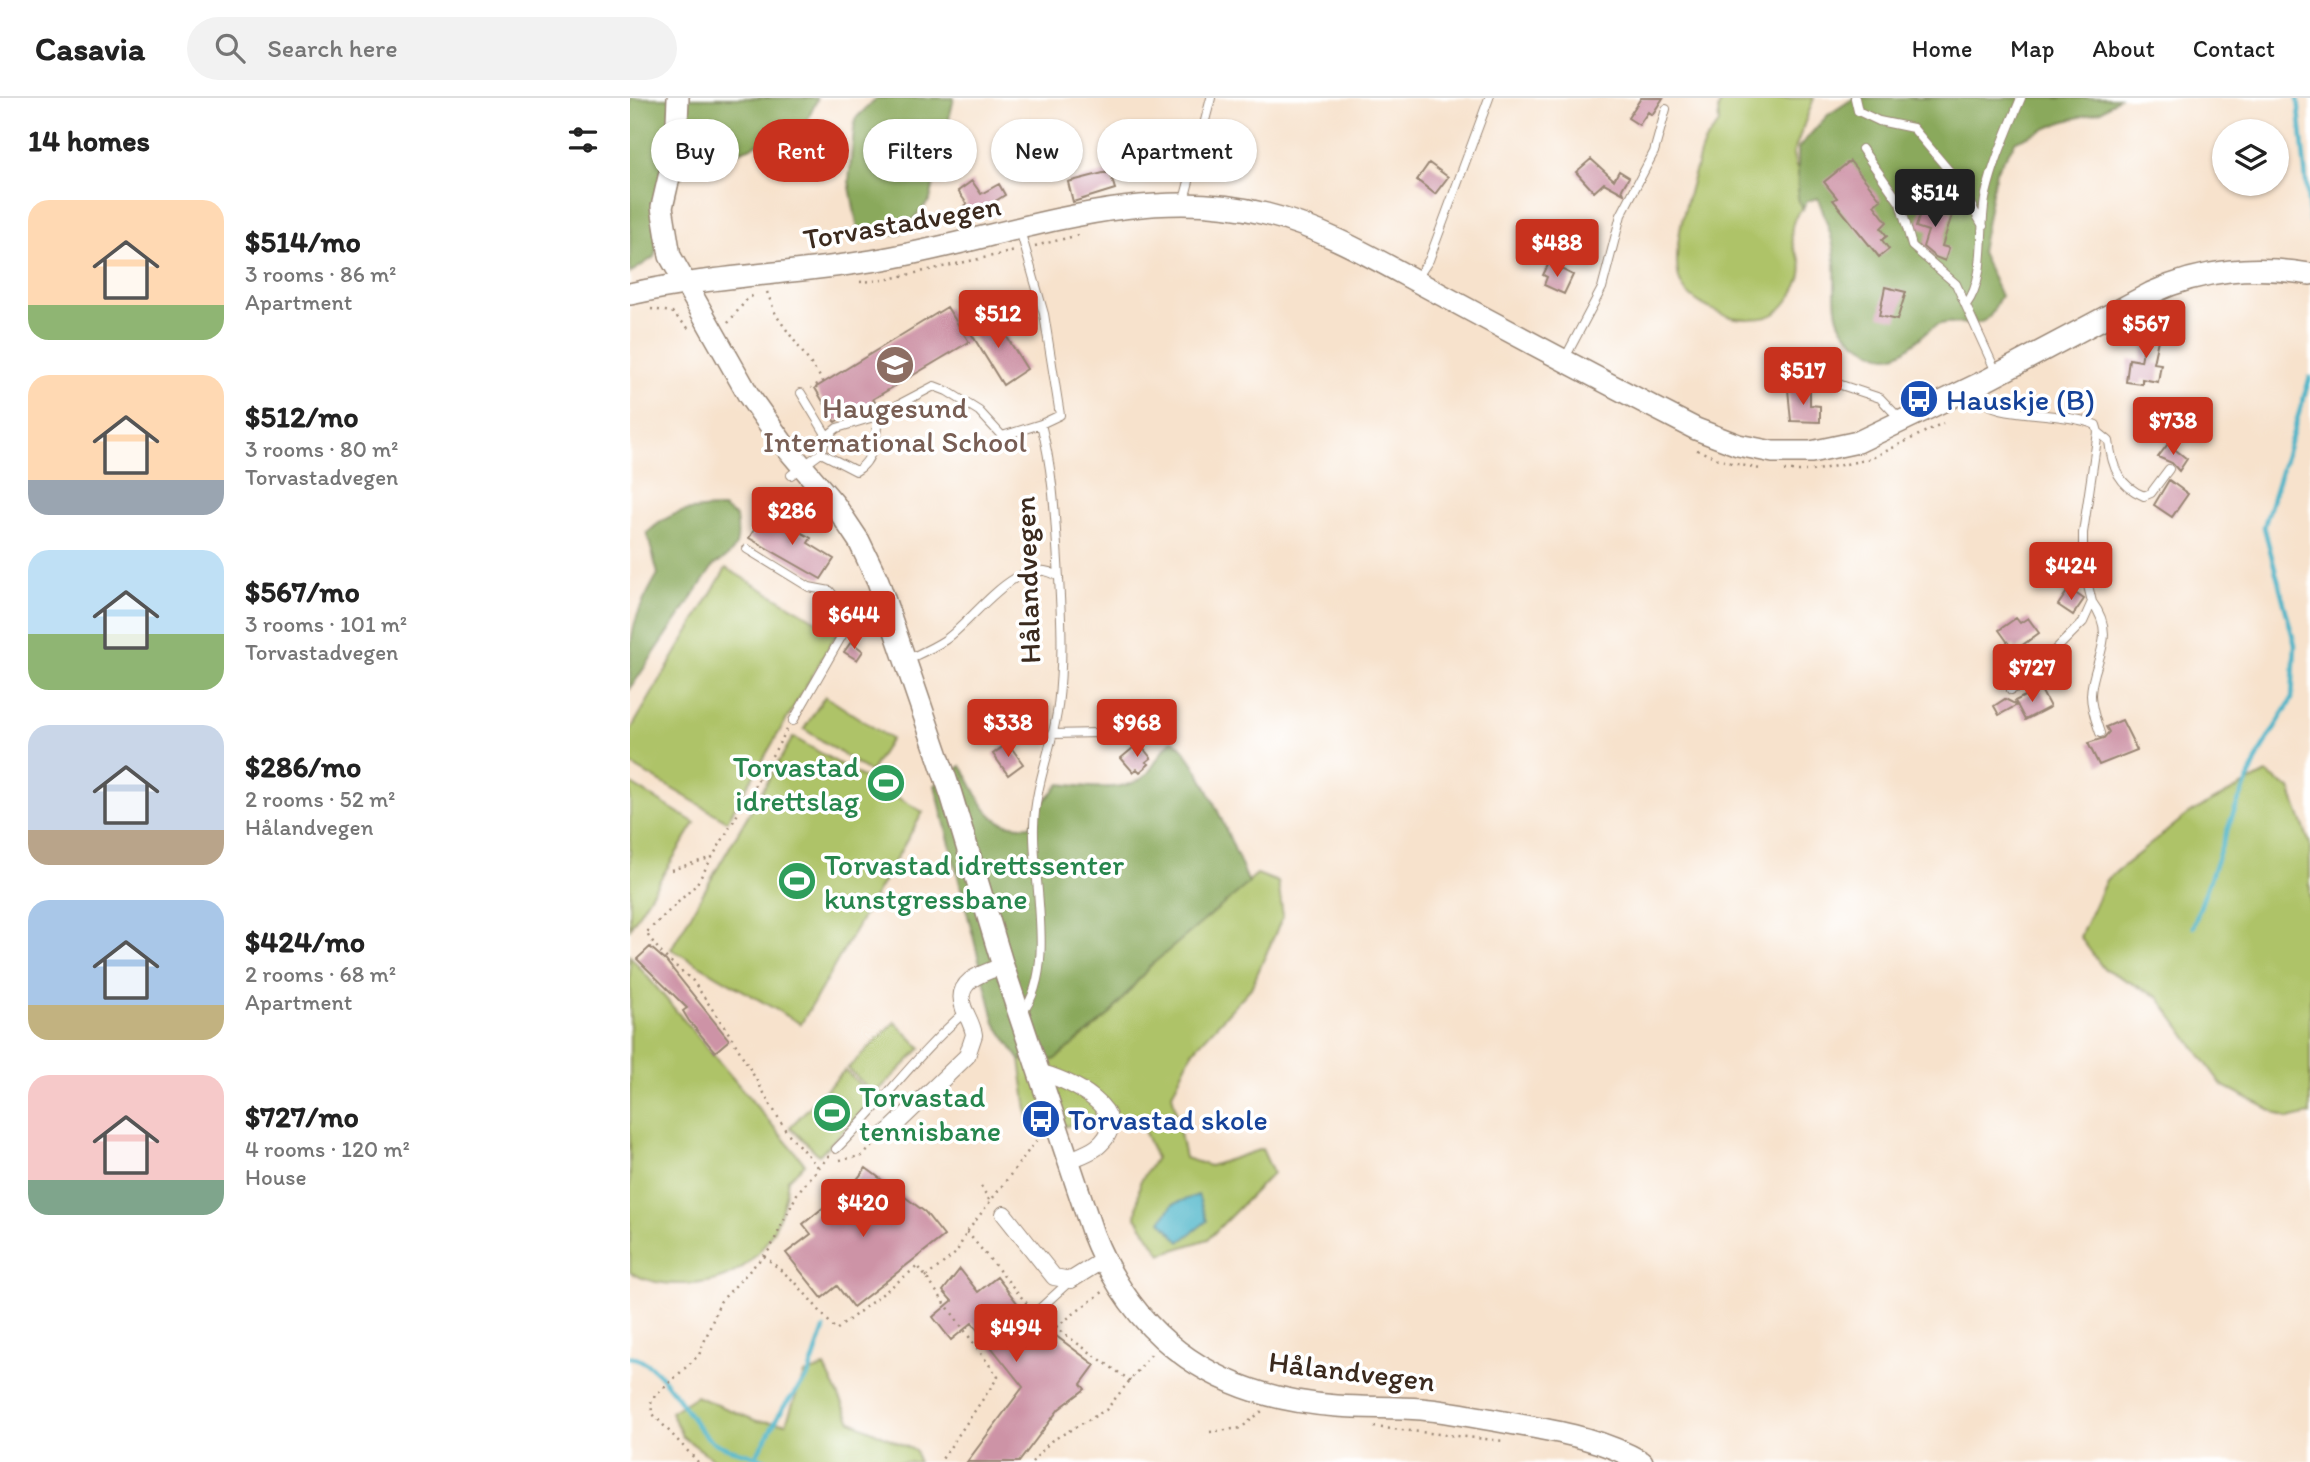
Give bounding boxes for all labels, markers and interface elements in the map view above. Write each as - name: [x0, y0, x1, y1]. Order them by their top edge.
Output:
- search box: [187, 17, 677, 80]
- text: Casavia: [35, 29, 145, 68]
- icon: search: [211, 29, 249, 67]
- text: Search here: [267, 32, 398, 64]
- text: Home: [1912, 34, 1972, 63]
- text: Map: [2010, 34, 2054, 63]
- text: About: [2092, 34, 2155, 63]
- text: Contact: [2193, 34, 2275, 63]
- chip: Buy: [651, 119, 739, 182]
- chip: Rent: [753, 119, 849, 182]
- chip: Filters: [863, 119, 977, 182]
- chip: New: [991, 119, 1083, 182]
- chip: Apartment: [1097, 119, 1257, 182]
- map controls: [2212, 119, 2289, 196]
- button: layers: [2212, 119, 2289, 196]
- icon: filters: [564, 121, 602, 159]
- text: 14 homes: [28, 122, 150, 159]
- pin: $514: [1894, 170, 1976, 229]
- text: $514: [1911, 178, 1959, 206]
- street label: Torvastadvegen: [800, 186, 1004, 258]
- pin: $488: [1516, 220, 1598, 279]
- text: $514/mo: [245, 223, 361, 260]
- icon: home: [84, 228, 168, 312]
- text: $488: [1532, 228, 1582, 256]
- text: 3 rooms · 86 m²: [245, 260, 397, 288]
- text: Apartment: [245, 288, 352, 316]
- pin: $512: [957, 290, 1039, 350]
- text: $512: [975, 299, 1021, 327]
- pin: $567: [2105, 300, 2187, 360]
- text: $567: [2122, 309, 2170, 337]
- school or university icon: Haugesund International School: [874, 344, 916, 386]
- pin: $517: [1762, 348, 1844, 407]
- text: $517: [1780, 356, 1826, 384]
- bus stop icon: Hauskje (B): [1898, 378, 1940, 420]
- place label: Hauskje (B): [1946, 381, 2095, 418]
- place label: Haugesund International School: [763, 389, 1028, 460]
- text: $512/mo: [245, 398, 359, 435]
- pin: $738: [2132, 398, 2214, 457]
- icon: home: [84, 403, 168, 487]
- text: $738: [2149, 406, 2197, 434]
- text: 3 rooms · 80 m²: [245, 435, 399, 463]
- text: Torvastadvegen: [245, 463, 398, 491]
- pin: $286: [751, 488, 833, 547]
- text: $286: [768, 496, 816, 524]
- street label: Hålandvegen: [1006, 496, 1048, 664]
- pin: $424: [2030, 542, 2112, 602]
- text: $424: [2045, 551, 2097, 579]
- text: $567/mo: [245, 573, 360, 610]
- icon: home: [84, 578, 168, 662]
- pin: $644: [813, 592, 895, 651]
- text: $644: [828, 600, 880, 628]
- text: 3 rooms · 101 m²: [245, 610, 407, 638]
- text: Torvastadvegen: [245, 638, 398, 666]
- pin: $727: [1991, 644, 2073, 704]
- text: $727: [2009, 653, 2055, 681]
- pin: $338: [967, 700, 1049, 759]
- pin: $968: [1096, 700, 1178, 759]
- text: $338: [983, 708, 1033, 736]
- text: $968: [1113, 708, 1161, 736]
- text: $286/mo: [245, 748, 361, 785]
- place label: Torvastad idrettslag: [733, 748, 860, 819]
- icon: home: [84, 753, 168, 837]
- sports icon: Torvastad idrettslag: [865, 762, 907, 804]
- text: 2 rooms · 52 m²: [245, 785, 395, 813]
- text: Hålandvegen: [245, 813, 374, 841]
- place label: Torvastad idrettssenter kunstgressbane: [824, 846, 1124, 917]
- sports icon: Torvastad idrettssenter kunstgressbane: [776, 860, 818, 902]
- text: $424/mo: [245, 923, 365, 960]
- icon: home: [84, 928, 168, 1012]
- text: 2 rooms · 68 m²: [245, 960, 396, 988]
- text: Apartment: [245, 988, 352, 1016]
- place label: Torvastad tennisbane: [859, 1078, 1001, 1149]
- sports icon: Torvastad tennisbane: [811, 1092, 853, 1134]
- text: $727/mo: [245, 1098, 359, 1135]
- bus stop icon: Torvastad skole: [1020, 1098, 1062, 1140]
- place label: Torvastad skole: [1068, 1101, 1268, 1138]
- icon: home: [84, 1103, 168, 1187]
- text: 4 rooms · 120 m²: [245, 1135, 410, 1163]
- text: House: [245, 1163, 307, 1191]
- pin: $420: [822, 1180, 904, 1239]
- text: $420: [837, 1188, 889, 1216]
- pin: $494: [975, 1304, 1057, 1364]
- text: $494: [990, 1313, 1042, 1341]
- street label: Hålandvegen: [1267, 1342, 1437, 1400]

